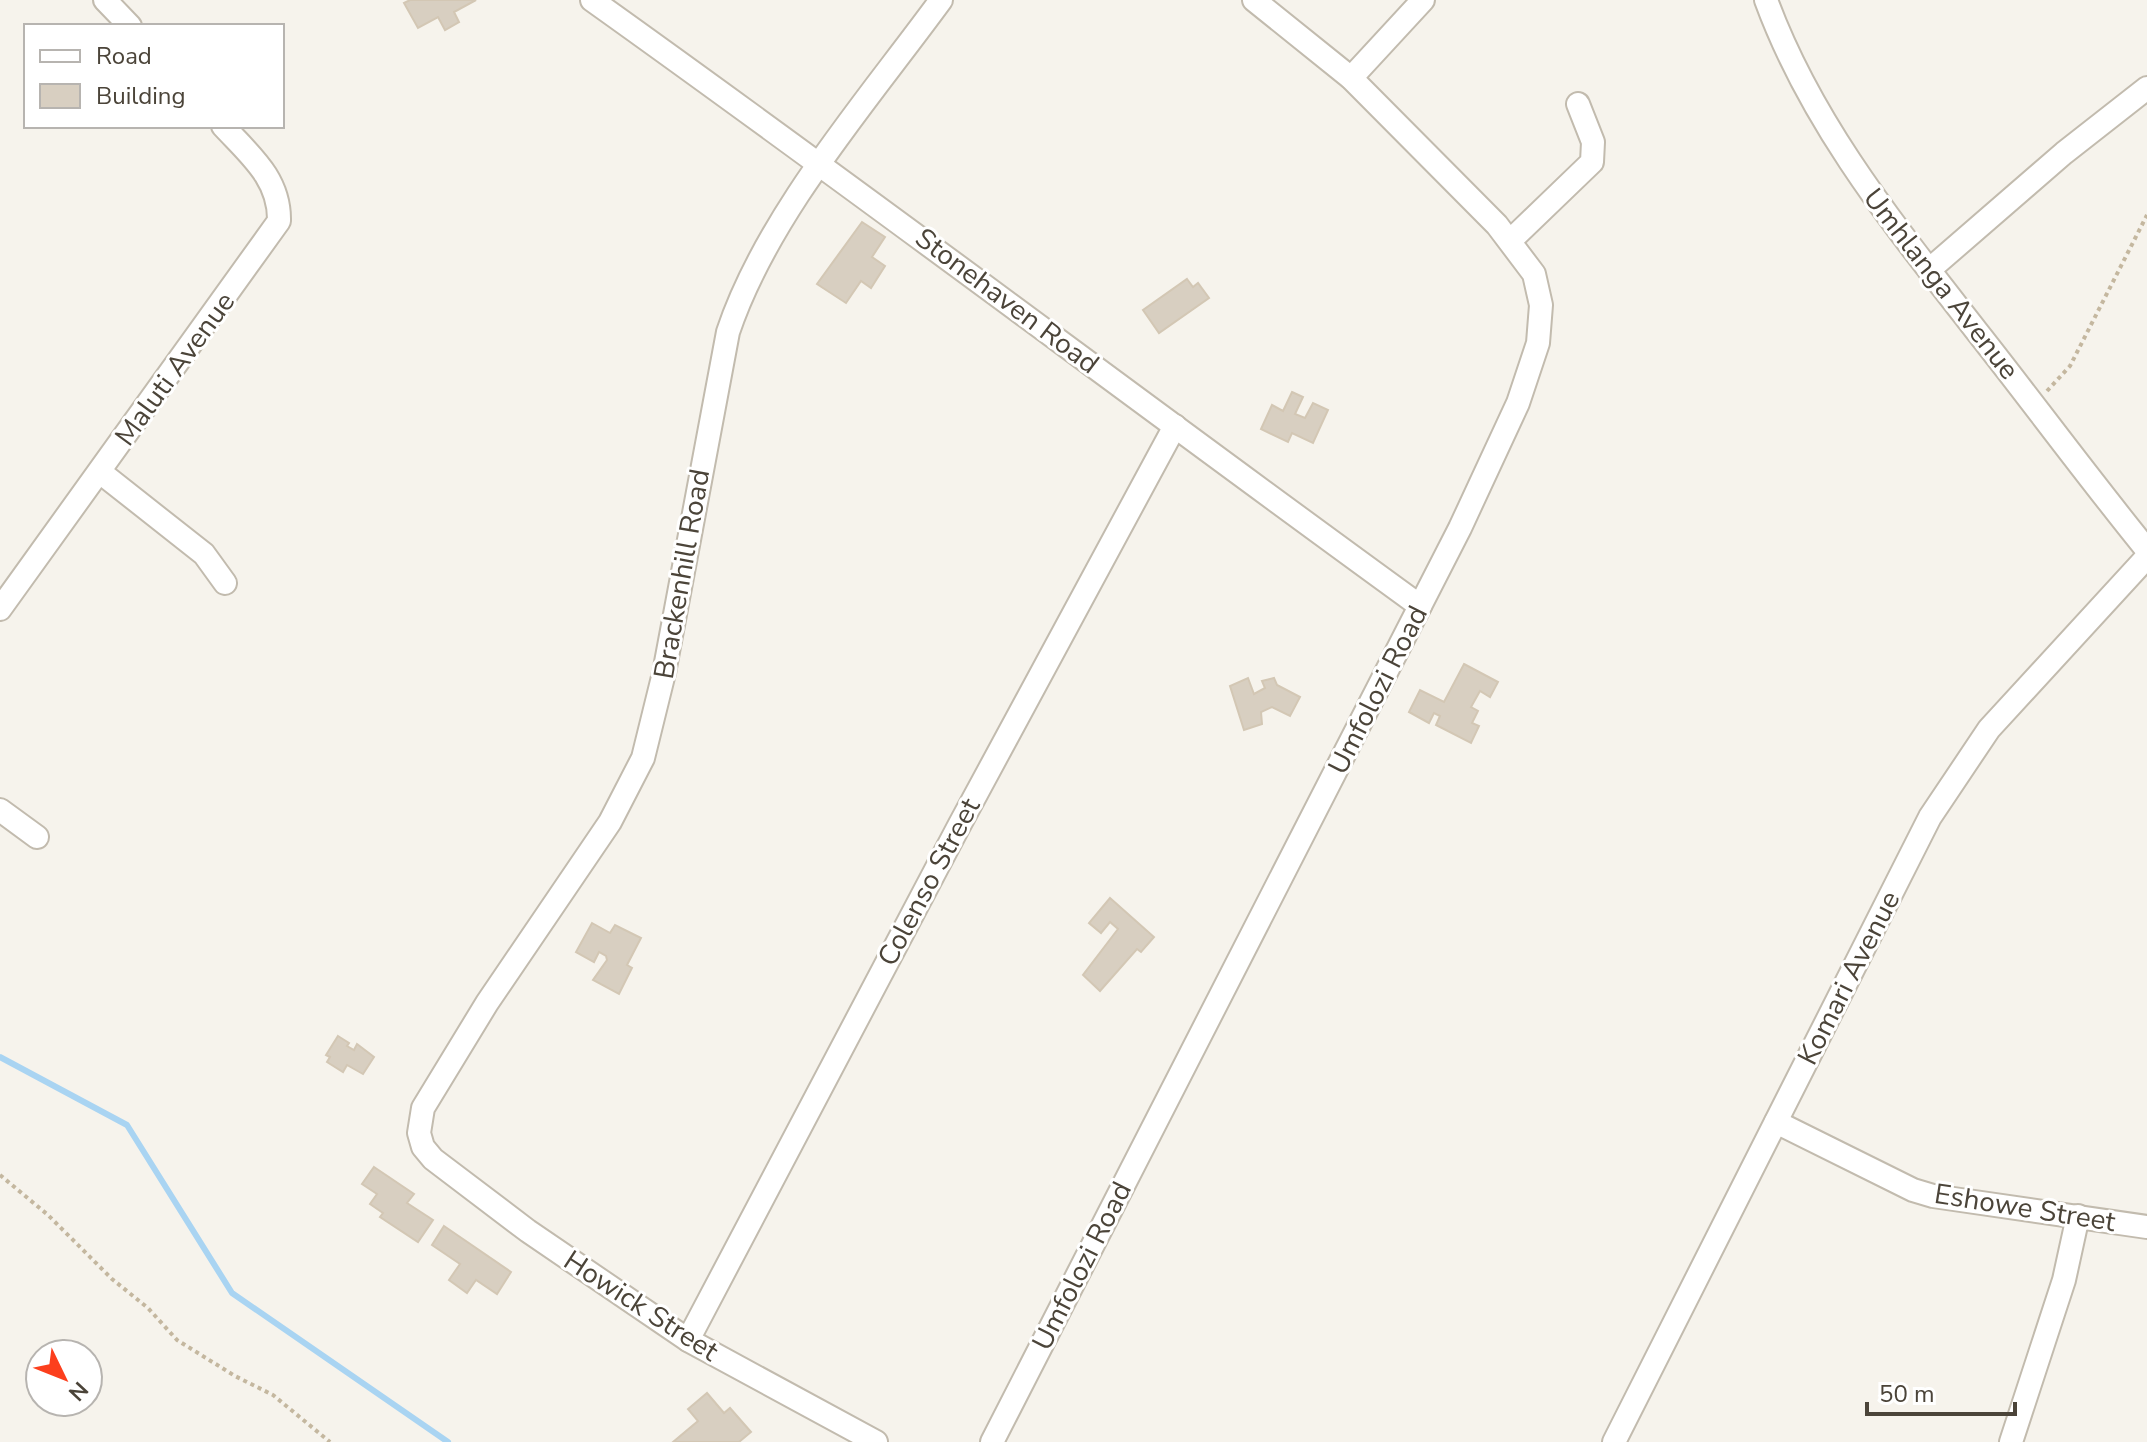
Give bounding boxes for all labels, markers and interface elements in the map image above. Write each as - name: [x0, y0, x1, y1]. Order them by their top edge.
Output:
- legend: [24, 24, 284, 128]
- text: Road: [96, 40, 152, 72]
- text: Building: [96, 80, 186, 112]
- street label: Umhlanga Avenue: [1854, 180, 2028, 388]
- street label: Stonehaven Road: [907, 219, 1107, 383]
- street label: Maluti Avenue: [106, 284, 244, 454]
- street label: Brackenhill Road: [645, 466, 719, 682]
- street label: Umfolozi Road: [1319, 599, 1437, 781]
- street label: Colenso Street: [869, 791, 989, 973]
- street label: Komari Avenue: [1789, 884, 1909, 1072]
- street label: Umfolozi Road: [1023, 1175, 1141, 1357]
- street label: Eshowe Street: [1932, 1175, 2118, 1241]
- street label: Howick Street: [556, 1242, 726, 1370]
- north arrow: [24, 1338, 104, 1418]
- scale bar: [1867, 1366, 2015, 1416]
- text: N: [61, 1375, 94, 1407]
- text: 50 m: [1879, 1378, 1935, 1410]

